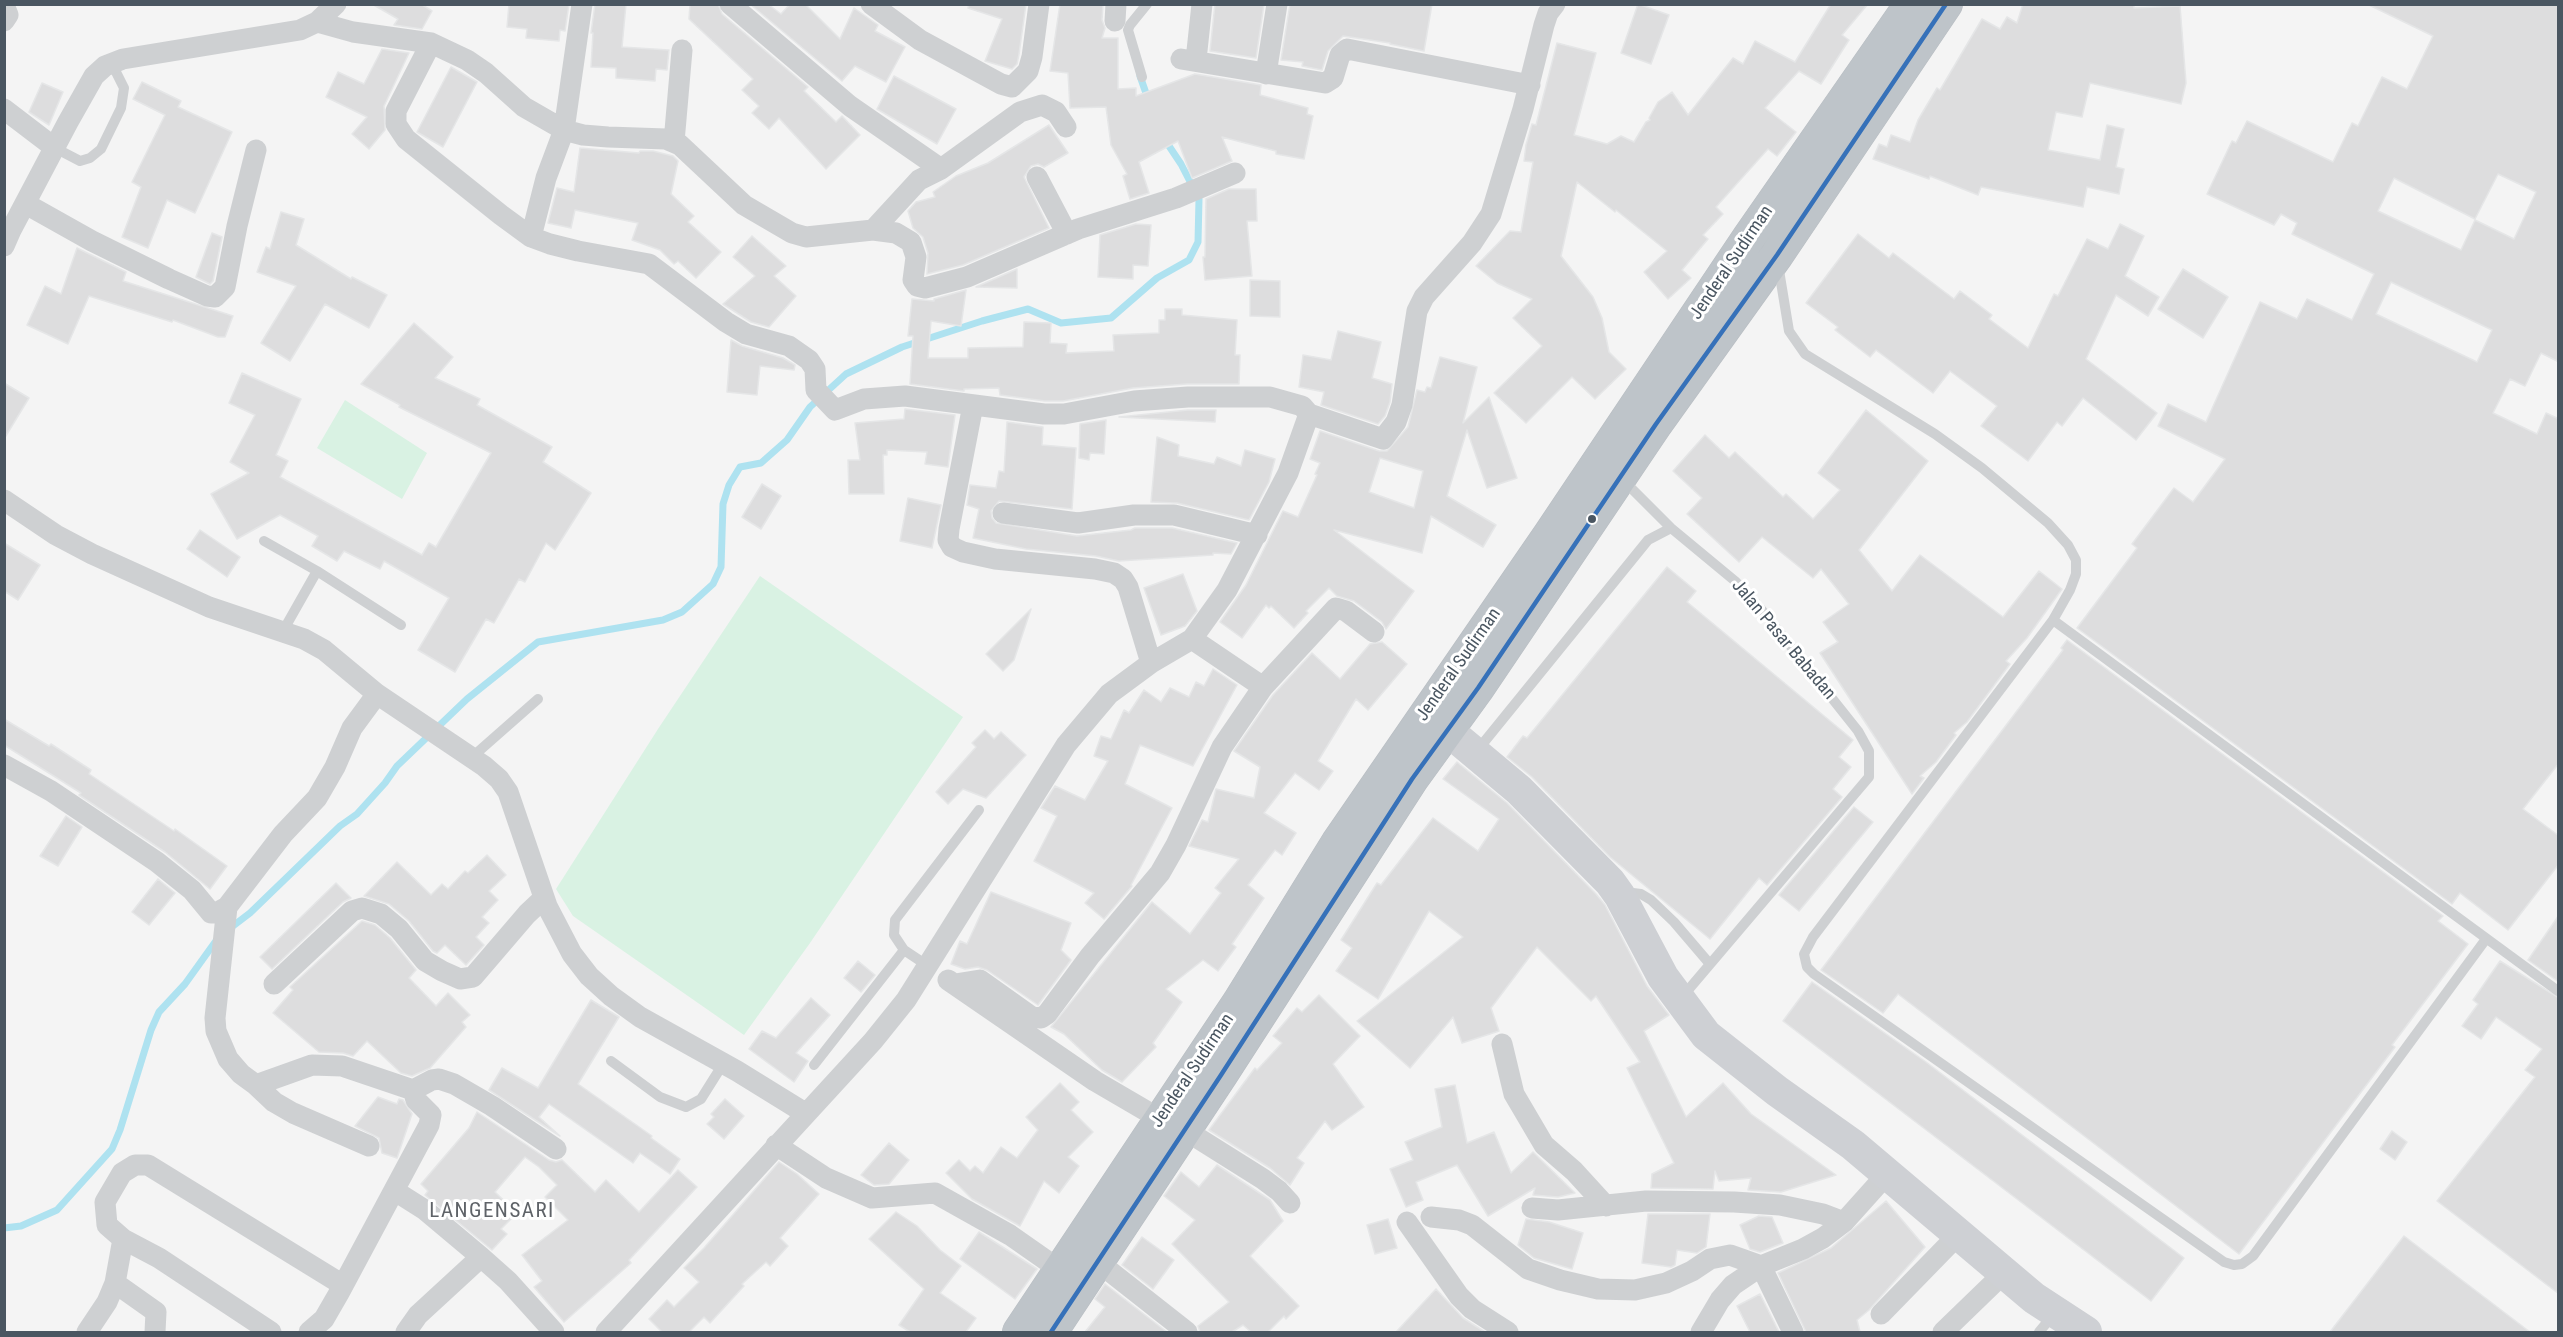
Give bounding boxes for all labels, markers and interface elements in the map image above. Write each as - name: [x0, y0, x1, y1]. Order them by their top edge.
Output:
- street label: Jenderal Sudirman: [1686, 202, 1778, 324]
- unlabelled marker: [1586, 513, 1598, 525]
- street label: Jalan Pasar Babadan: [1726, 576, 1840, 704]
- street label: Jenderal Sudirman: [1412, 604, 1506, 726]
- street label: Jenderal Sudirman: [1147, 1010, 1239, 1132]
- district label: LANGENSARI: [429, 1199, 555, 1225]

